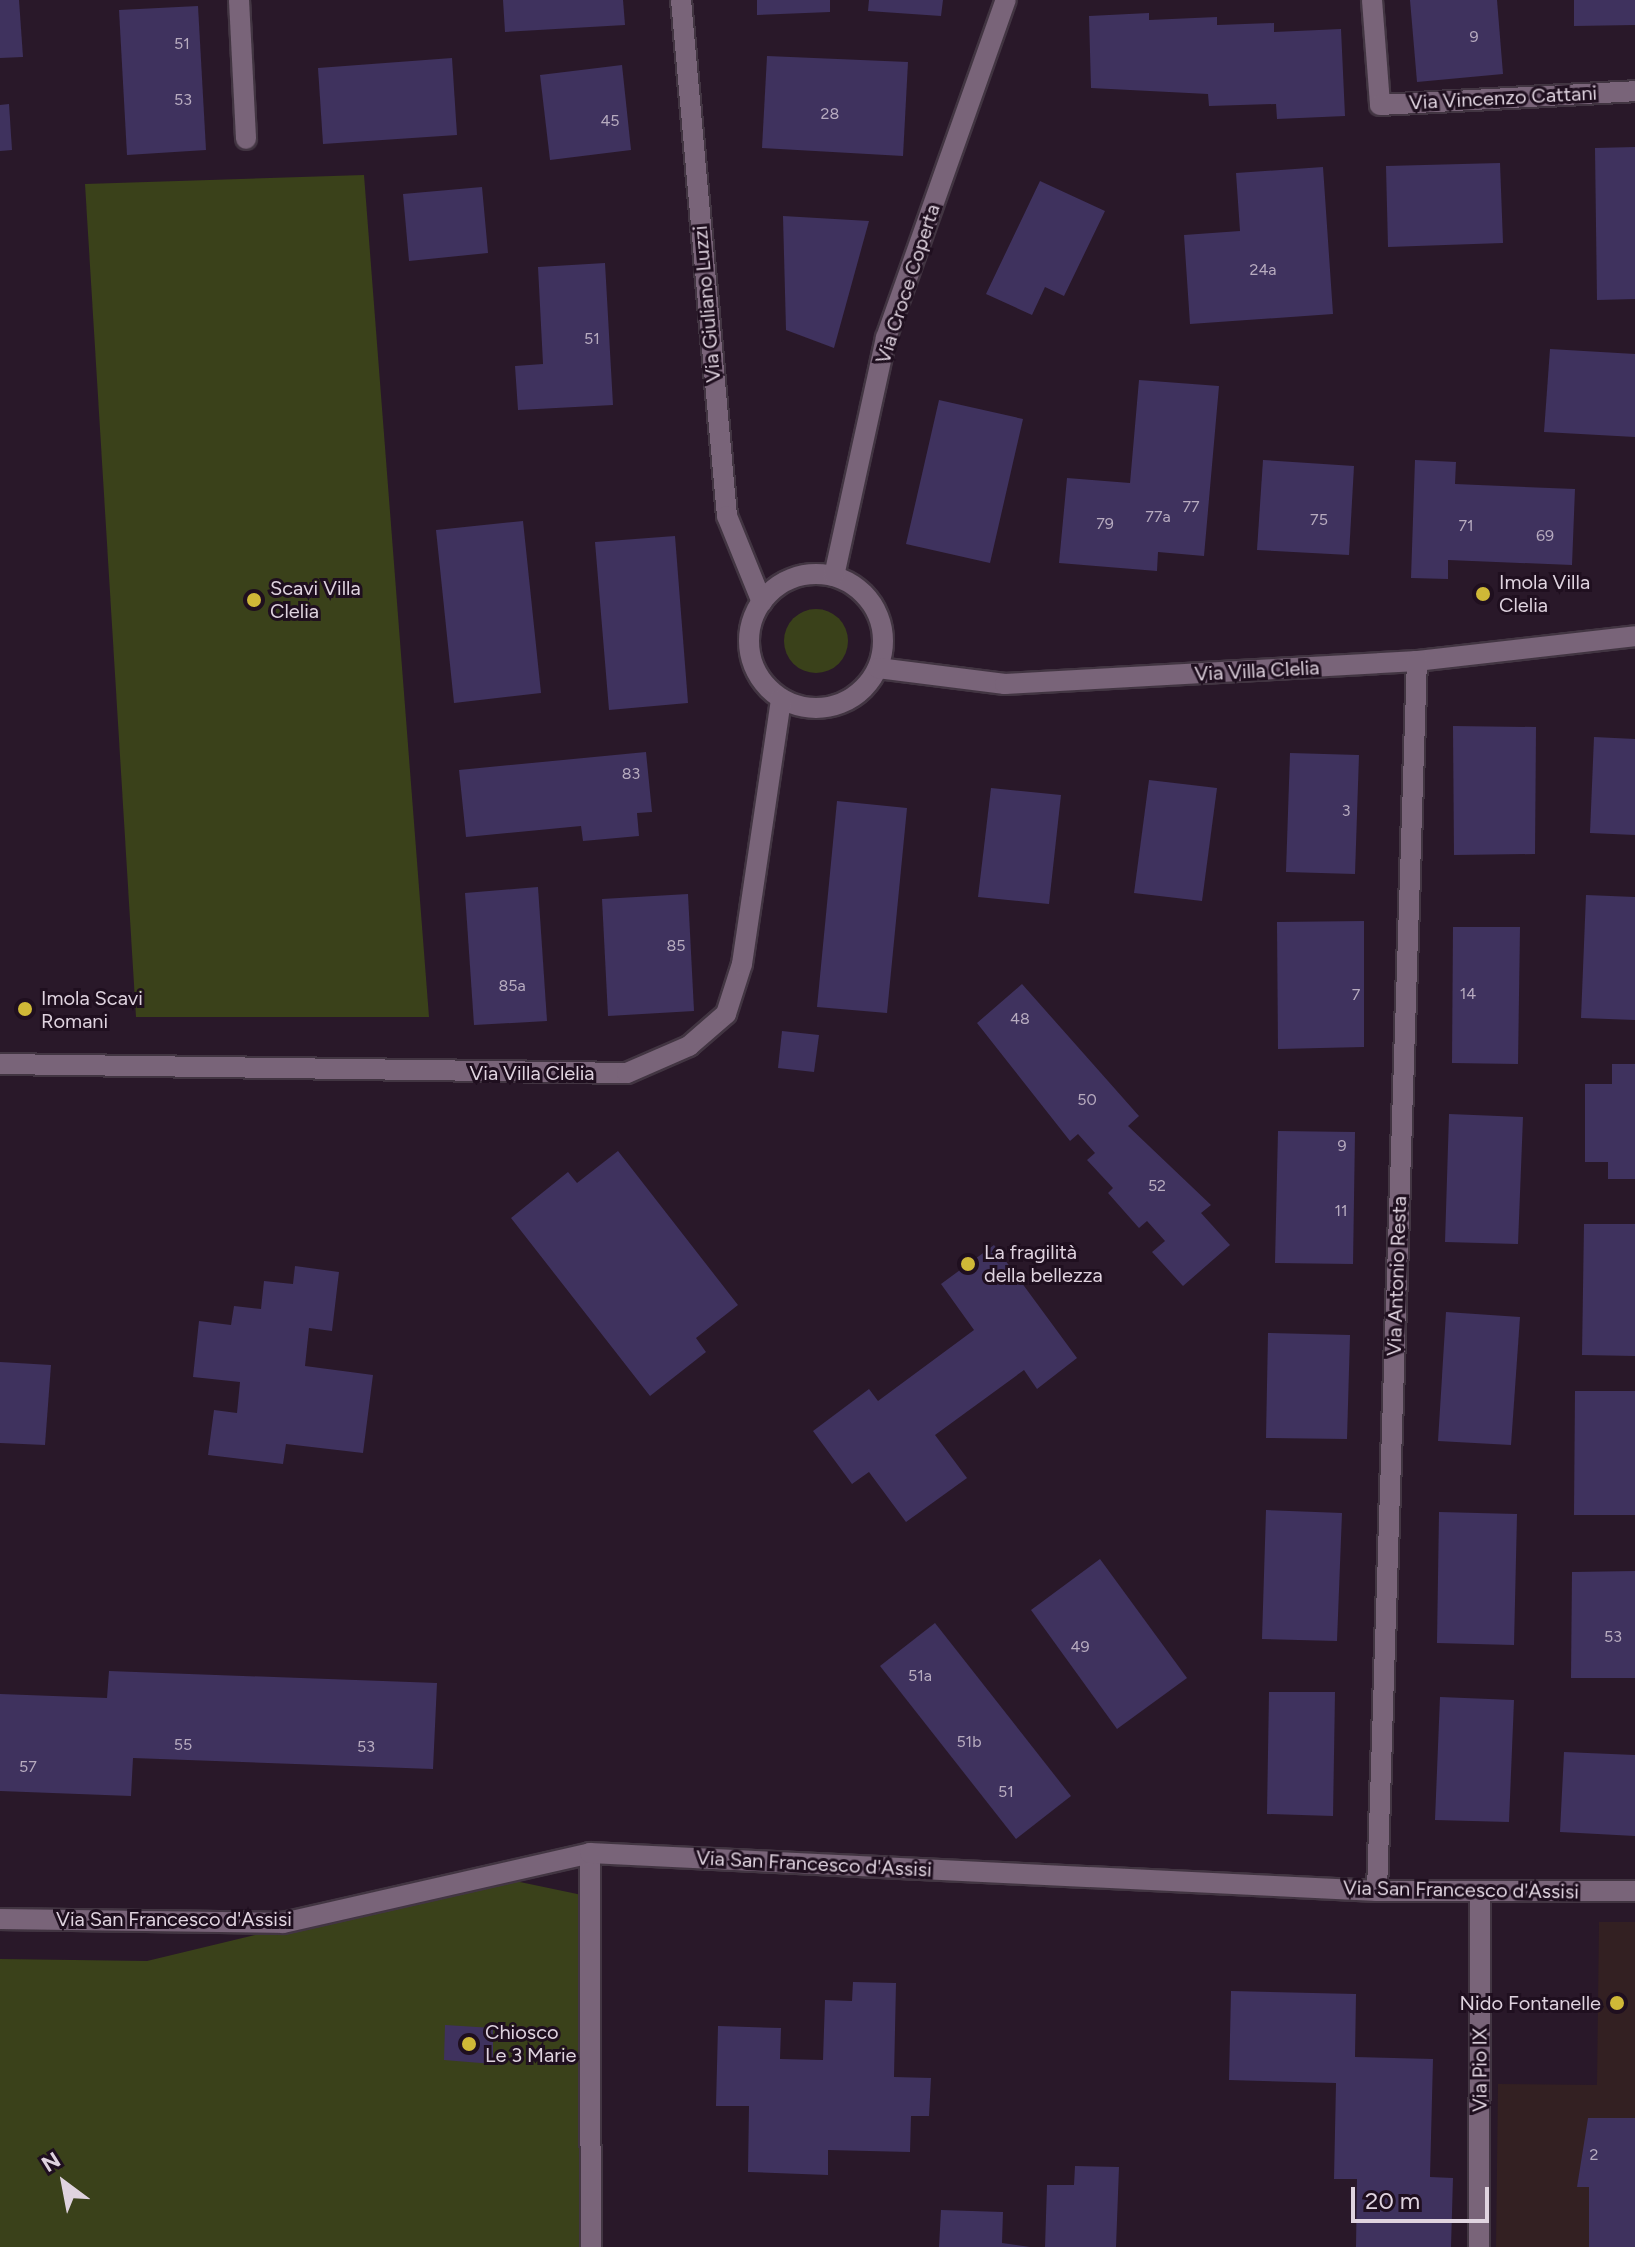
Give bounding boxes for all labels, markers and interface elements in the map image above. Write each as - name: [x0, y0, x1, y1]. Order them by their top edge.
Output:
- house number: 9: [1469, 27, 1479, 47]
- house number: 51: [174, 34, 190, 54]
- street label: Via Vincenzo Cattani: [1408, 81, 1598, 115]
- house number: 53: [174, 90, 192, 110]
- house number: 28: [821, 104, 839, 124]
- house number: 45: [600, 111, 620, 131]
- street label: Via Croce Coperta: [871, 201, 945, 367]
- street label: Via Giuliano Luzzi: [688, 225, 726, 383]
- house number: 24a: [1249, 260, 1277, 280]
- house number: 51: [584, 329, 600, 349]
- house number: 77: [1182, 497, 1200, 517]
- house number: 77a: [1145, 507, 1171, 527]
- house number: 75: [1310, 510, 1328, 530]
- house number: 79: [1096, 514, 1114, 534]
- house number: 71: [1458, 516, 1474, 536]
- house number: 69: [1536, 526, 1554, 546]
- place label: Imola Villa Clelia: [1499, 570, 1590, 617]
- place label: Scavi Villa Clelia: [270, 576, 361, 623]
- marker: Imola Villa Clelia: [1474, 585, 1492, 603]
- marker: Scavi Villa Clelia: [245, 591, 263, 609]
- street label: Via Villa Clelia: [1194, 656, 1320, 686]
- house number: 83: [622, 764, 640, 784]
- house number: 3: [1342, 801, 1350, 821]
- house number: 85: [666, 936, 686, 956]
- house number: 85a: [498, 976, 526, 996]
- house number: 14: [1460, 984, 1476, 1004]
- house number: 7: [1352, 985, 1360, 1005]
- place label: Imola Scavi Romani: [41, 986, 143, 1033]
- marker: Imola Scavi Romani: [16, 1000, 34, 1018]
- house number: 48: [1010, 1009, 1030, 1029]
- street label: Via Villa Clelia: [469, 1061, 595, 1085]
- house number: 50: [1077, 1090, 1097, 1110]
- house number: 9: [1337, 1136, 1347, 1156]
- house number: 52: [1148, 1176, 1166, 1196]
- street label: Via Antonio Resta: [1382, 1196, 1412, 1356]
- house number: 11: [1334, 1201, 1348, 1221]
- place label: La fragilità della bellezza: [984, 1240, 1103, 1287]
- marker: La fragilità della bellezza: [959, 1255, 977, 1273]
- house number: 53: [1604, 1627, 1622, 1647]
- house number: 49: [1071, 1637, 1089, 1657]
- house number: 51a: [908, 1666, 932, 1686]
- house number: 51b: [956, 1732, 982, 1752]
- house number: 55: [174, 1735, 192, 1755]
- house number: 53: [357, 1737, 375, 1757]
- house number: 57: [19, 1757, 37, 1777]
- house number: 51: [998, 1782, 1014, 1802]
- street label: Via San Francesco d'Assisi: [696, 1846, 932, 1882]
- street label: Via San Francesco d'Assisi: [1343, 1876, 1579, 1904]
- street label: Via San Francesco d'Assisi: [56, 1907, 292, 1931]
- place label: Nido Fontanelle: [1460, 1991, 1601, 2015]
- marker: Nido Fontanelle: [1608, 1994, 1626, 2012]
- place label: Chiosco Le 3 Marie: [485, 2020, 577, 2067]
- street label: Via Pio IX: [1468, 2028, 1492, 2112]
- marker: Chiosco Le 3 Marie: [460, 2035, 478, 2053]
- north arrow: [24, 2143, 104, 2223]
- house number: 2: [1590, 2145, 1598, 2165]
- text: N: [37, 2146, 65, 2178]
- scale bar: [1355, 2171, 1493, 2221]
- text: 20 m: [1365, 2186, 1420, 2215]

